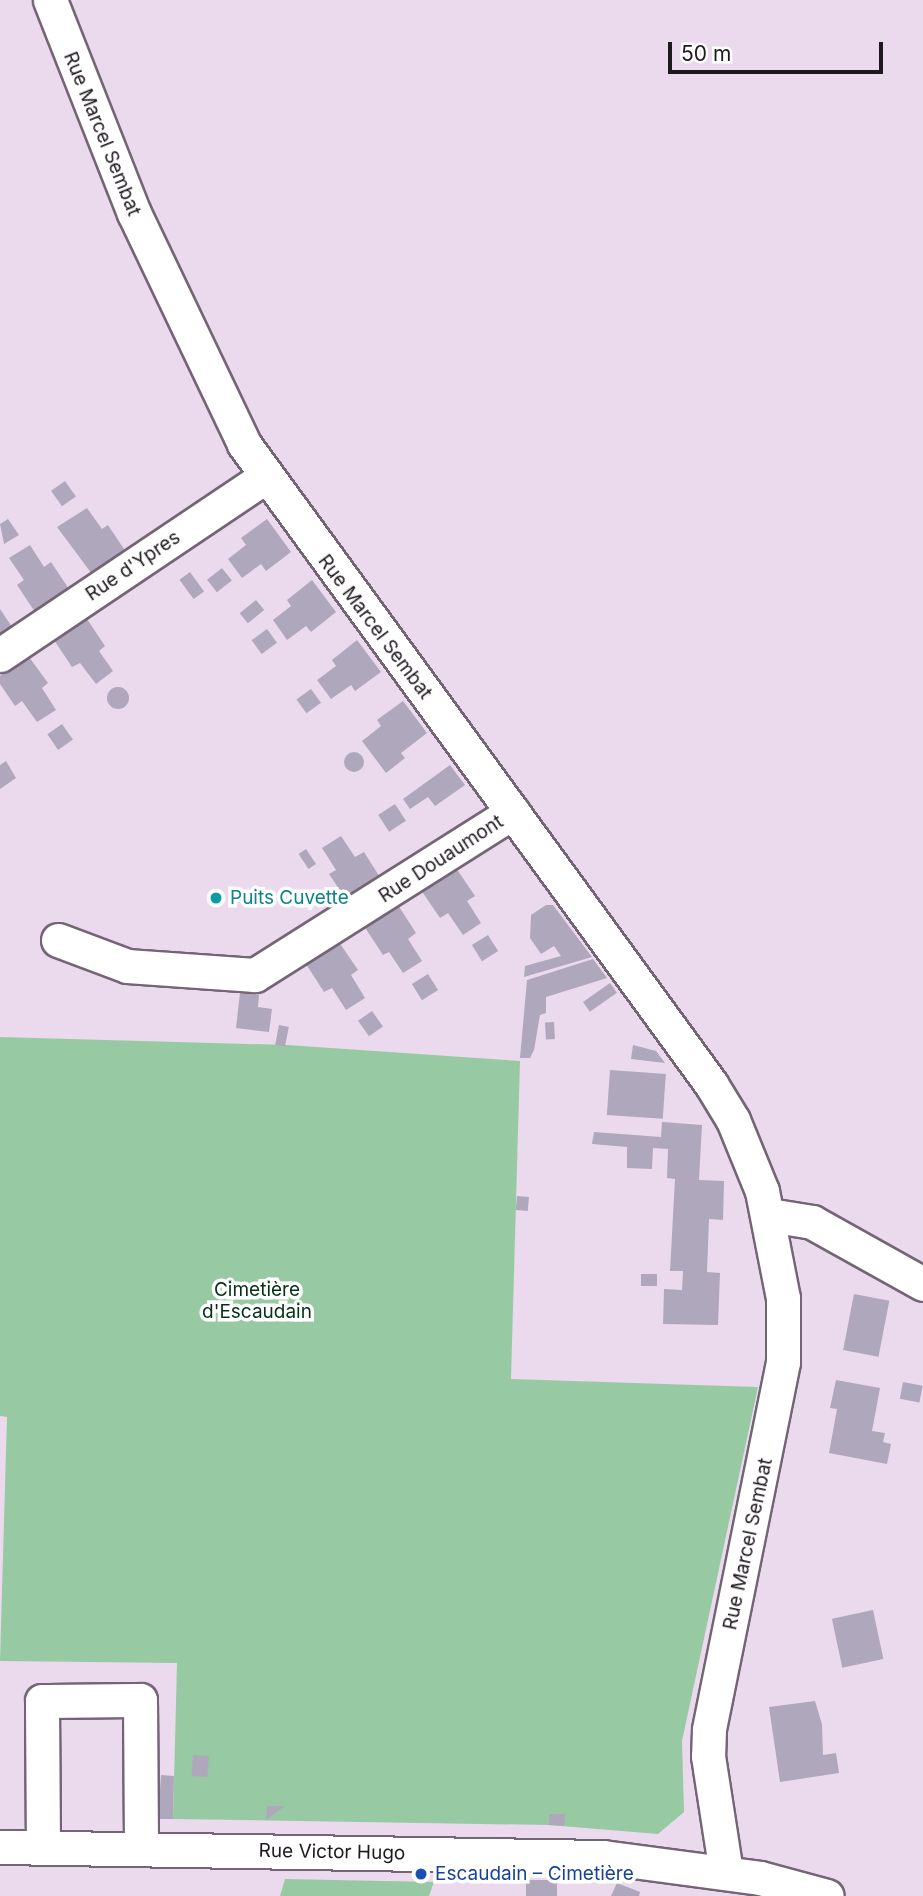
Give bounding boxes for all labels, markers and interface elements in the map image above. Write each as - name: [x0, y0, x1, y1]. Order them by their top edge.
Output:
- scale bar: [671, 28, 886, 72]
- text: 50 m: [681, 41, 731, 66]
- street label: Rue Marcel Sembat: [59, 49, 145, 219]
- street label: Rue d'Ypres: [81, 526, 185, 606]
- street label: Rue Marcel Sembat: [313, 550, 437, 704]
- street label: Rue Douaumont: [375, 810, 507, 908]
- place label: Puits Cuvette: [230, 887, 349, 909]
- marker: Puits Cuvette: [208, 890, 224, 906]
- park label: Cimetière d'Escaudain: [202, 1279, 312, 1323]
- street label: Rue Marcel Sembat: [719, 1456, 777, 1632]
- street label: Rue Victor Hugo: [258, 1839, 406, 1865]
- place label: Escaudain – Cimetière: [435, 1863, 634, 1885]
- marker: Escaudain – Cimetière: [413, 1866, 429, 1882]

